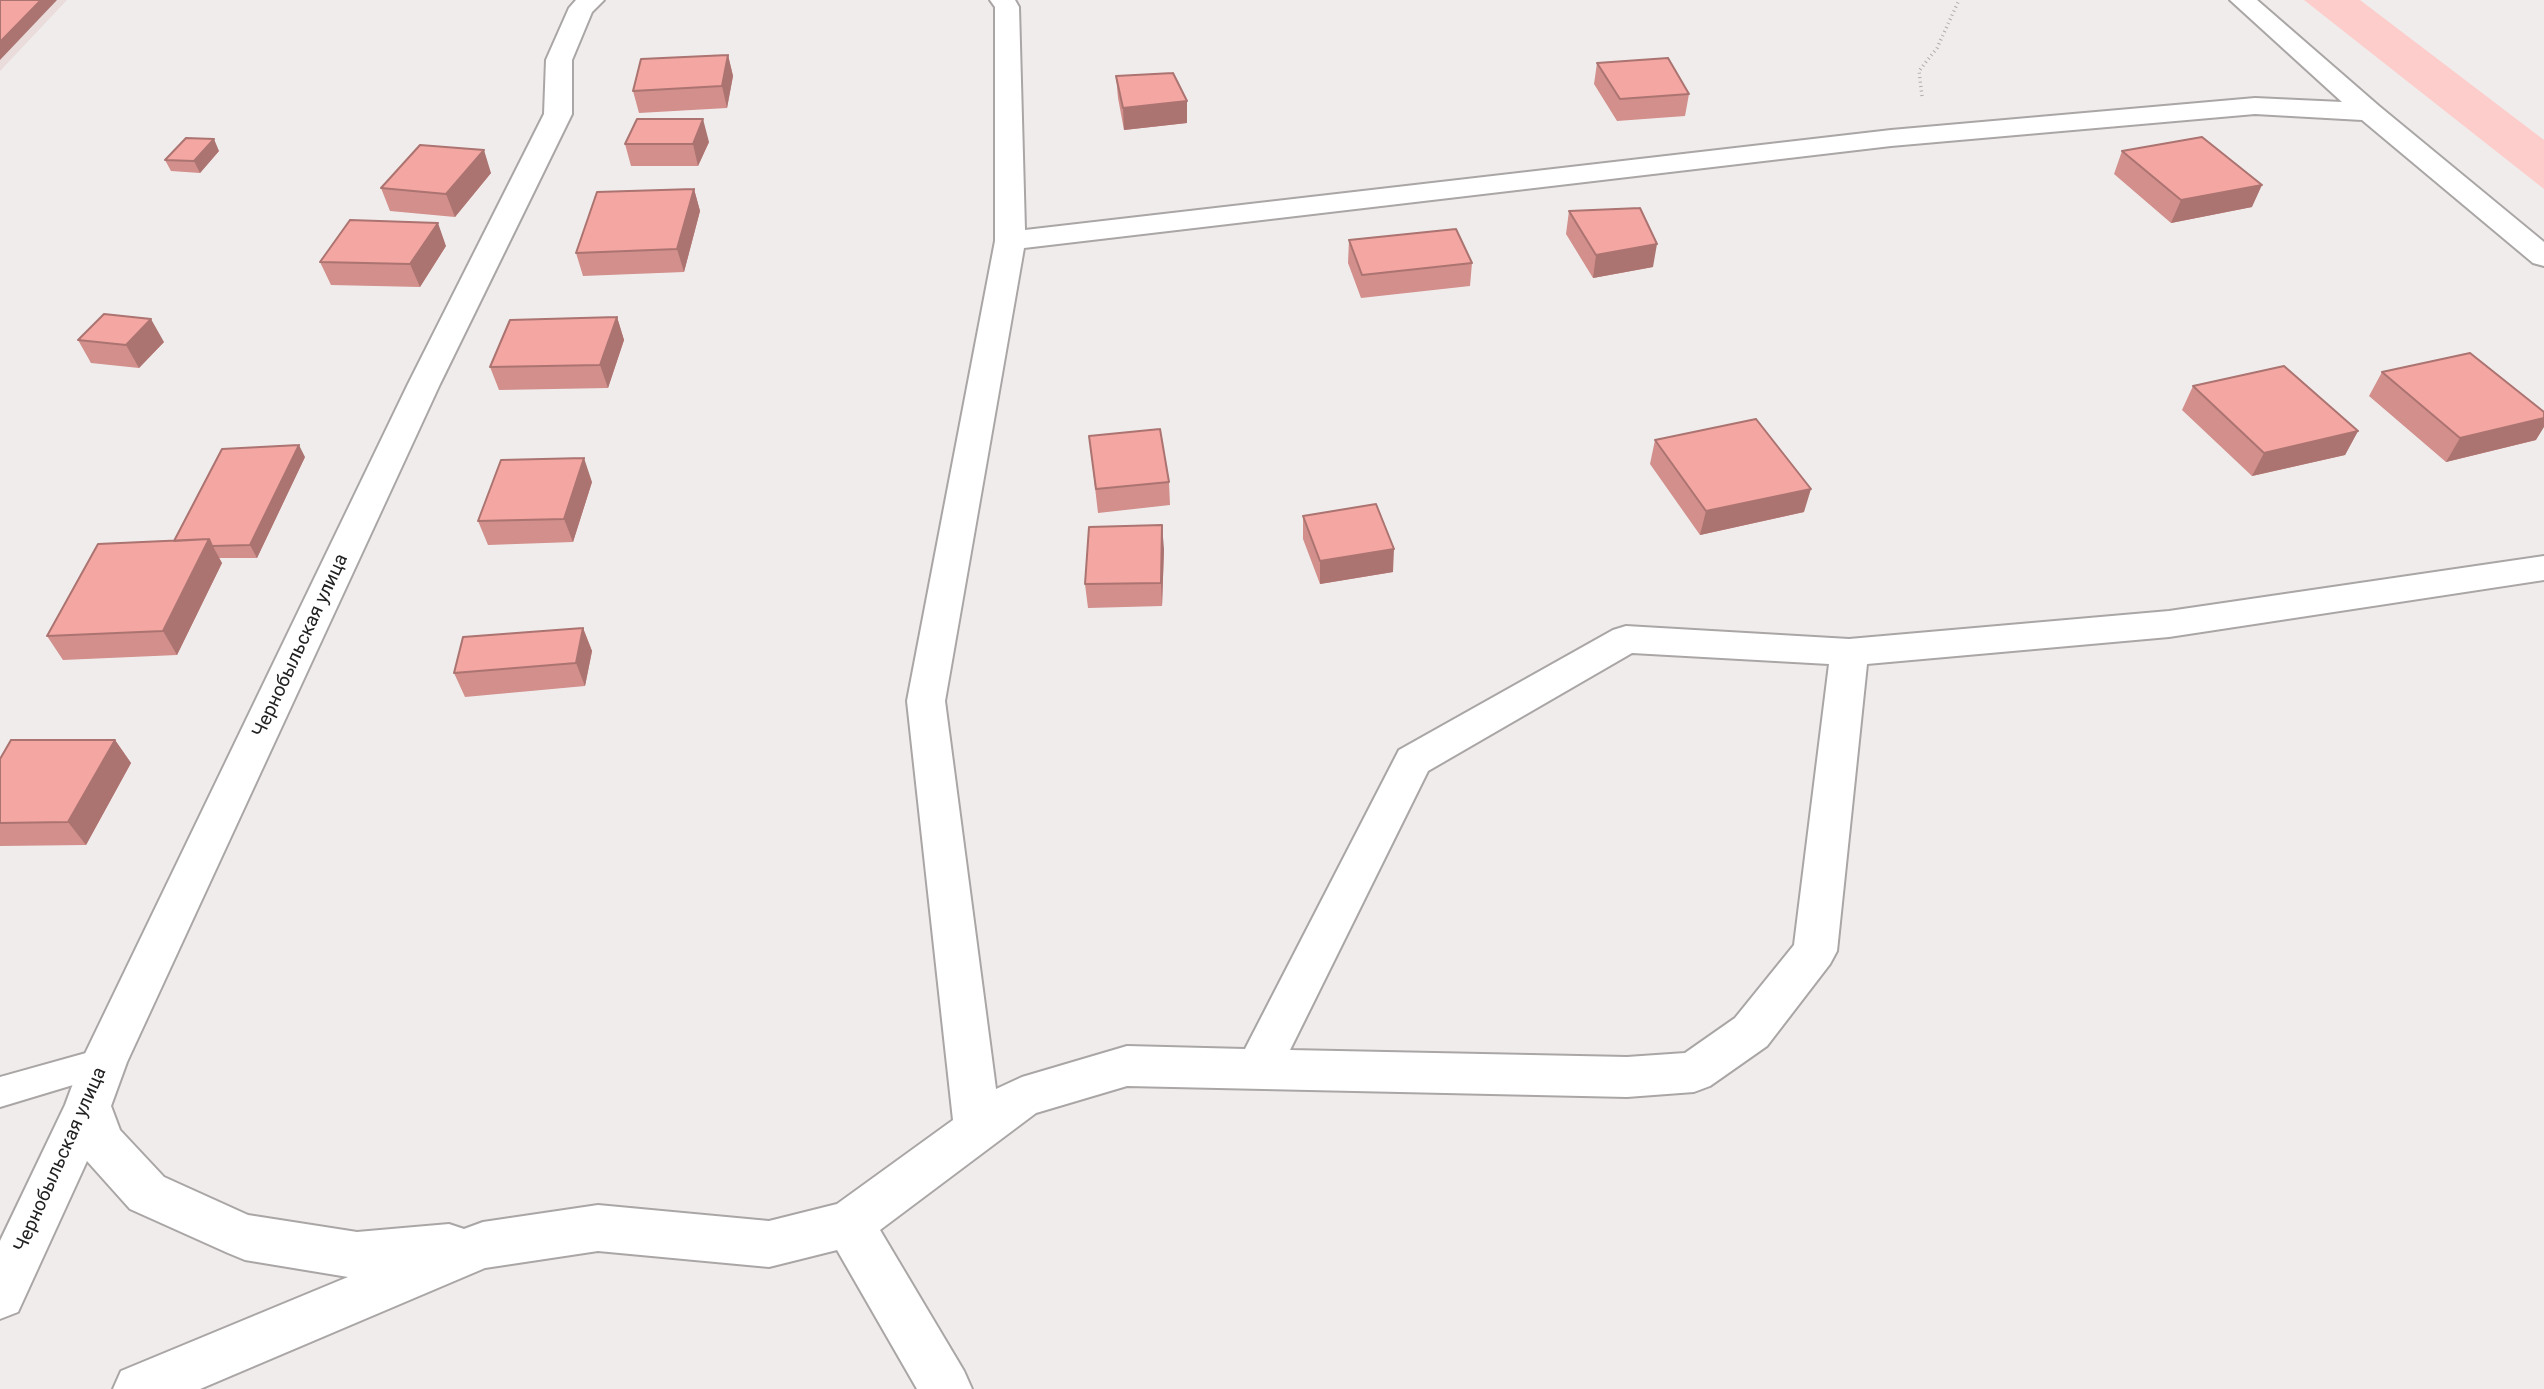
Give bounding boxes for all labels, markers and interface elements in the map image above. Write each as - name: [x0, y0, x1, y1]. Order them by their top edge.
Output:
- street label: Чернобыльская улица: [248, 551, 354, 741]
- street label: Чернобыльская улица: [10, 1064, 112, 1256]

